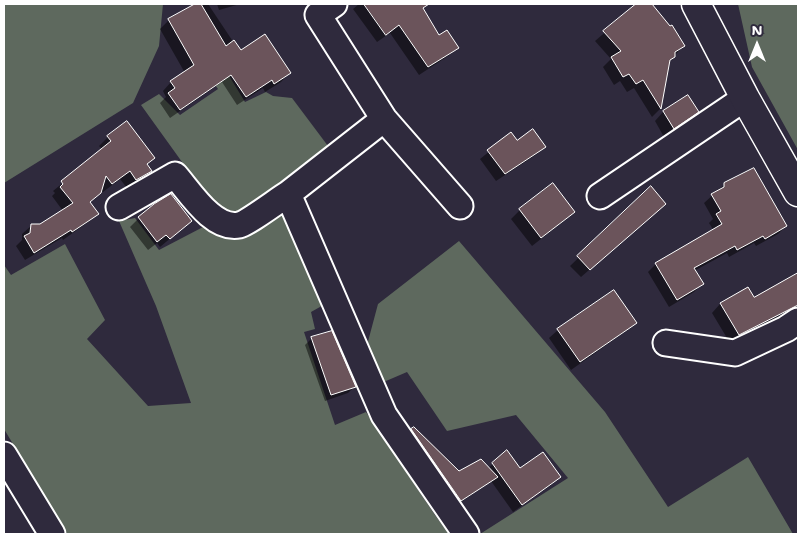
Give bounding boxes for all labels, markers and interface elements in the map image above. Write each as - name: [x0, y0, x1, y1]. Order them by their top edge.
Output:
- north arrow: [732, 20, 782, 70]
- text: N: [751, 21, 763, 39]

